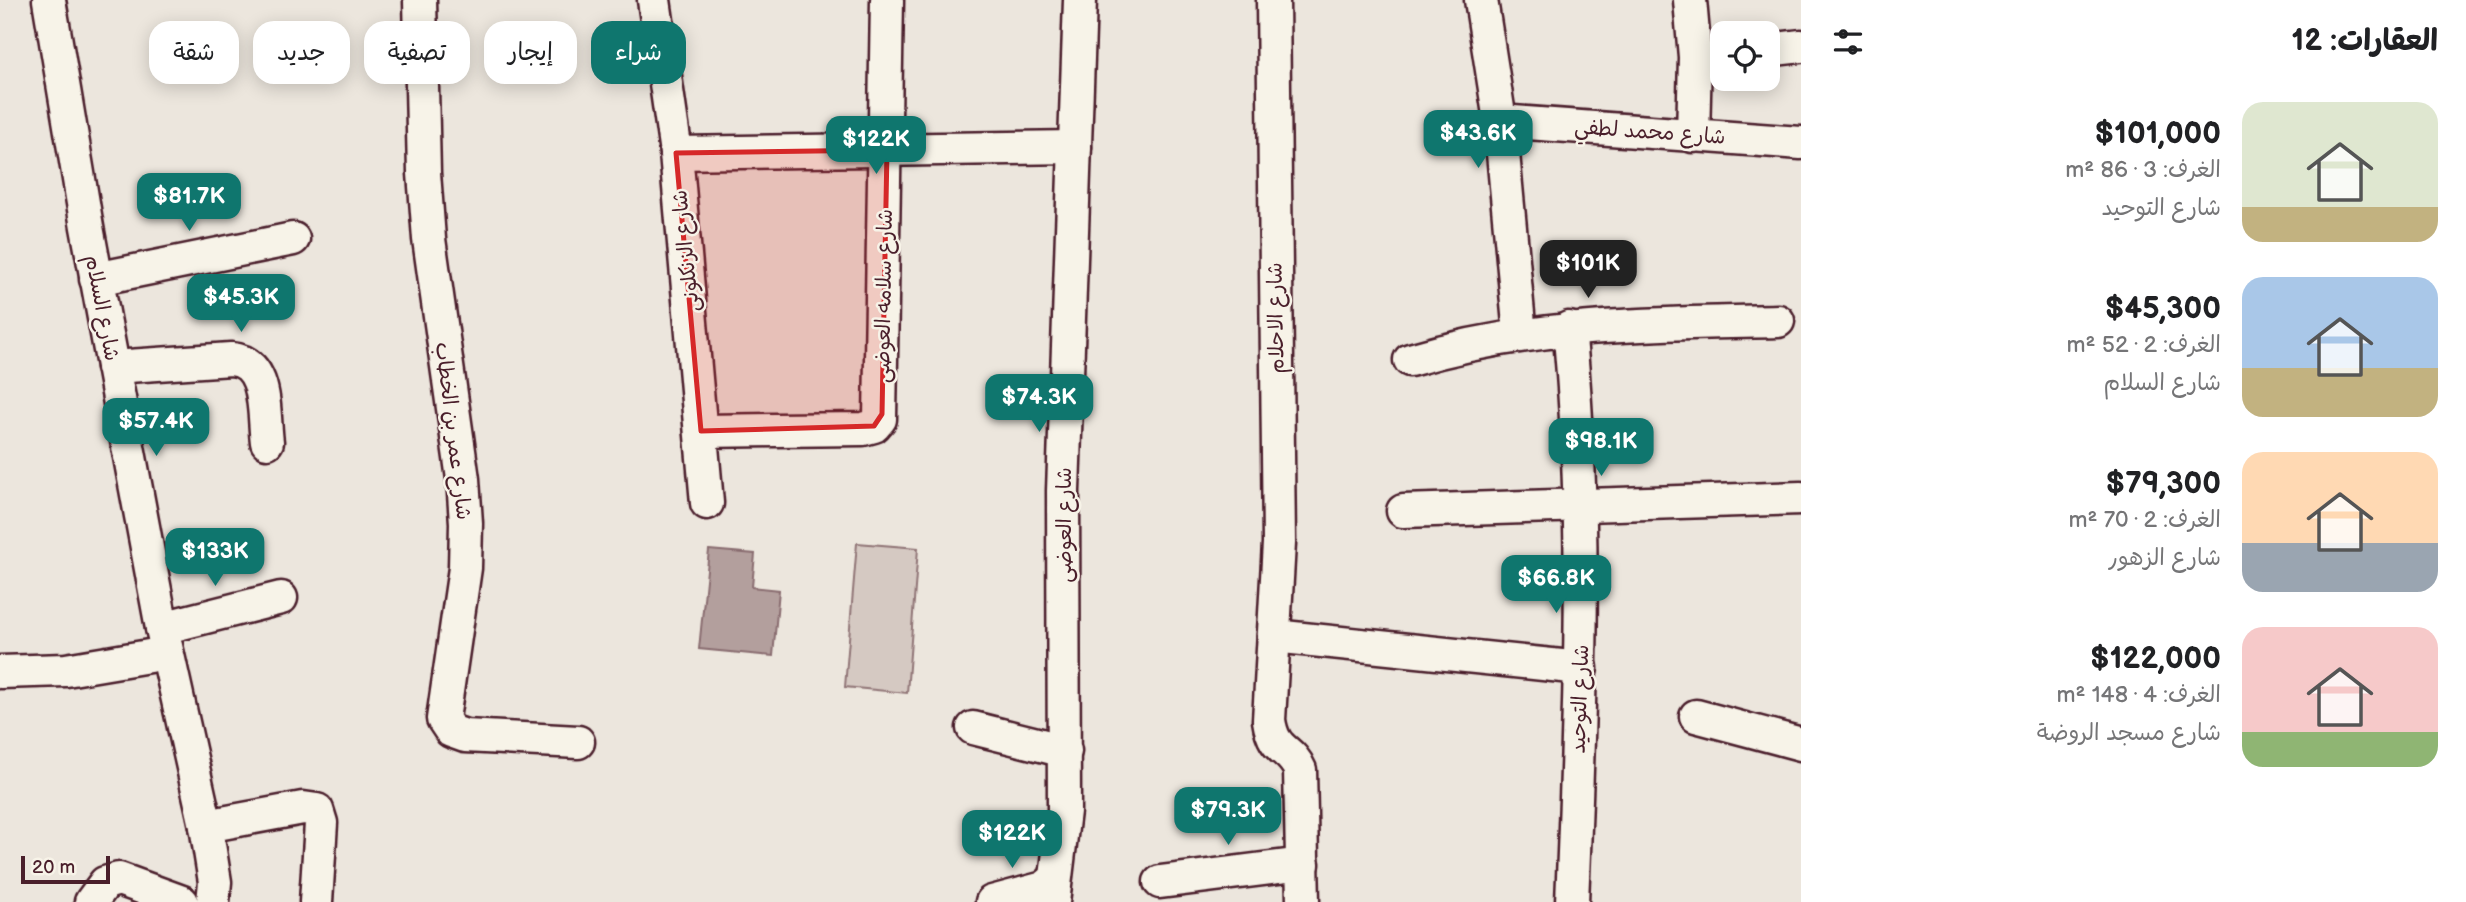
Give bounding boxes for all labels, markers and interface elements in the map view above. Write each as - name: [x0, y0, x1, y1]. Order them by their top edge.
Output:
- chip: شقة: [149, 21, 239, 84]
- chip: جديد: [253, 21, 350, 84]
- chip: تصفية: [364, 21, 470, 84]
- chip: إيجار: [484, 21, 577, 84]
- chip: شراء: [591, 21, 686, 84]
- map controls: [1710, 21, 1780, 91]
- button: locate: [1710, 21, 1780, 91]
- icon: filters: [1829, 23, 1867, 61]
- text: العقارات: 12: [2292, 23, 2438, 59]
- pin: $43.6K: [1421, 110, 1535, 170]
- street label: شارع محمد لطفي: [1573, 114, 1726, 156]
- pin: $122K: [827, 116, 925, 176]
- text: $101,000: [2095, 116, 2221, 152]
- text: $43.6K: [1440, 119, 1516, 147]
- text: $122K: [842, 125, 910, 153]
- icon: home: [2298, 130, 2382, 214]
- text: الغرف: 3 · 86 m²: [2065, 156, 2221, 184]
- pin: $81.7K: [132, 174, 246, 233]
- text: $81.7K: [153, 182, 225, 210]
- street label: شارع الزنكلونى: [667, 189, 707, 313]
- text: شارع التوحيد: [2102, 194, 2221, 222]
- street label: شارع سلامه العوضى: [870, 209, 900, 383]
- pin: $101K: [1539, 240, 1637, 300]
- text: $101K: [1556, 249, 1620, 277]
- street label: شارع السلام: [77, 253, 125, 364]
- street label: شارع الاحلام: [1263, 262, 1292, 374]
- pin: $45.3K: [184, 274, 298, 334]
- text: $45.3K: [203, 283, 279, 311]
- text: $45,300: [2105, 291, 2221, 327]
- icon: home: [2298, 305, 2382, 389]
- text: الغرف: 2 · 52 m²: [2067, 331, 2221, 359]
- street label: شارع عمر بن الخطاب: [428, 341, 476, 522]
- text: شارع السلام: [2103, 369, 2221, 397]
- pin: $74.3K: [982, 374, 1096, 434]
- text: $74.3K: [1001, 383, 1077, 411]
- pin: $57.4K: [99, 398, 213, 458]
- text: $57.4K: [118, 407, 194, 435]
- pin: $98.1K: [1544, 419, 1658, 478]
- text: $98.1K: [1565, 427, 1637, 455]
- text: $79,300: [2106, 466, 2221, 502]
- street label: شارع العوضى: [1052, 467, 1079, 583]
- icon: home: [2298, 480, 2382, 564]
- text: الغرف: 2 · 70 m²: [2069, 506, 2221, 534]
- pin: $133K: [166, 528, 264, 588]
- text: $133K: [181, 537, 249, 565]
- text: شارع الزهور: [2108, 544, 2221, 572]
- pin: $66.8K: [1499, 556, 1613, 615]
- text: $66.8K: [1517, 564, 1595, 592]
- text: $122,000: [2090, 641, 2221, 677]
- street label: شارع التوحيد: [1566, 644, 1596, 754]
- icon: home: [2298, 655, 2382, 739]
- text: الغرف: 4 · 148 m²: [2057, 681, 2221, 709]
- text: شارع مسجد الروضة: [2037, 719, 2221, 747]
- pin: $79.3K: [1171, 788, 1285, 847]
- text: $79.3K: [1190, 796, 1266, 824]
- pin: $122K: [963, 810, 1061, 870]
- text: $122K: [978, 819, 1046, 847]
- scale bar: [21, 853, 110, 885]
- text: 20 m: [32, 856, 75, 879]

